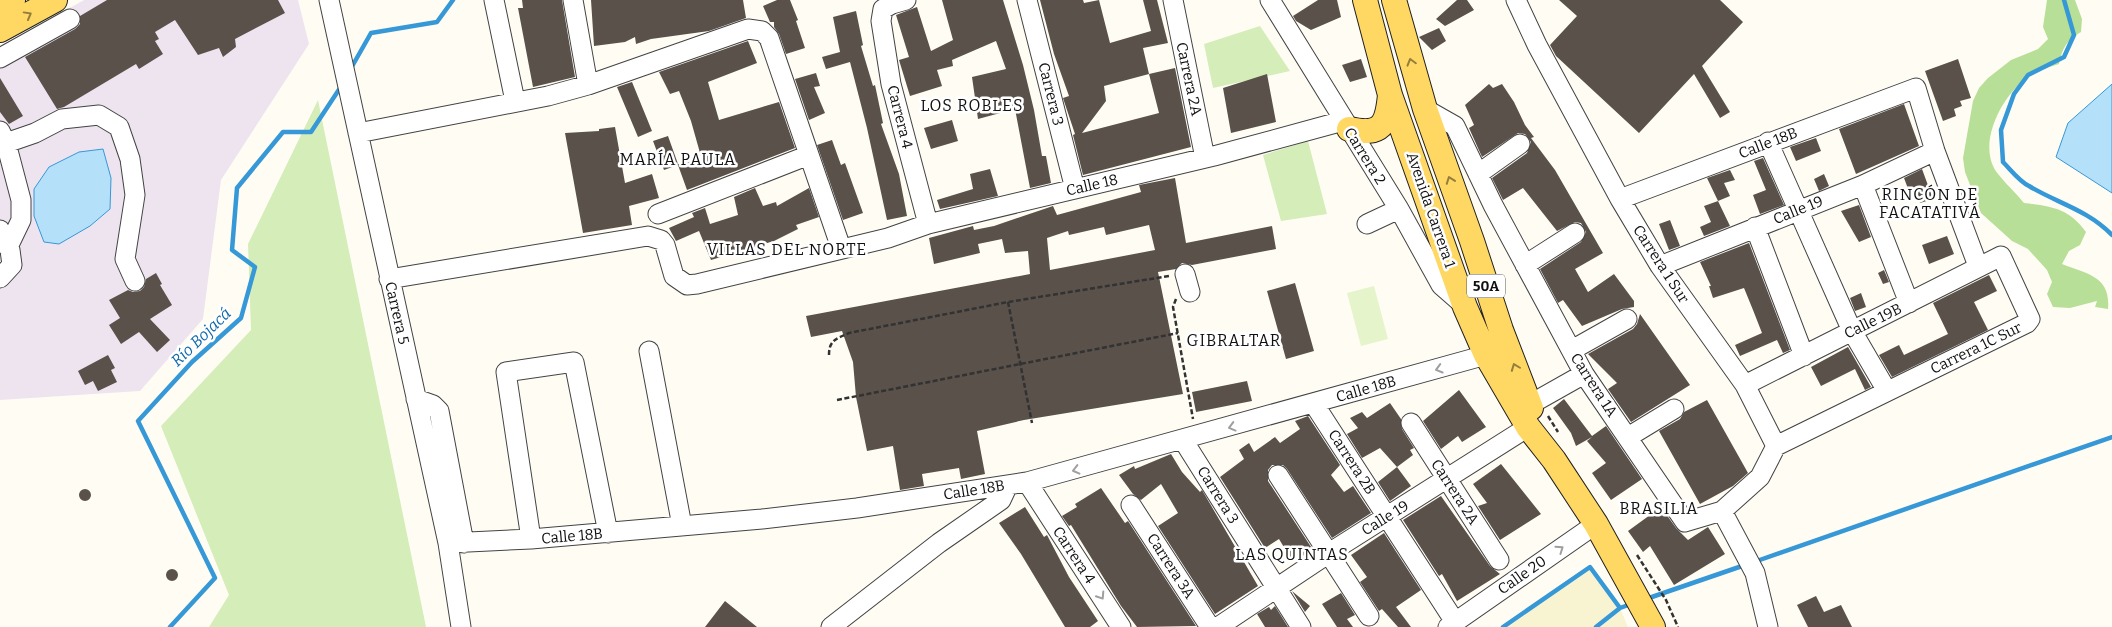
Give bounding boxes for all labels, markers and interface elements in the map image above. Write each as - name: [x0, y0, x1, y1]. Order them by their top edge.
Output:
- one-way arrow: [22, 11, 31, 21]
- street label: Carrera 2A: [1172, 41, 1206, 118]
- one-way arrow: [1407, 59, 1417, 67]
- street label: Carrera 3: [1034, 61, 1068, 127]
- street label: Carrera 4: [883, 83, 917, 151]
- district label: LOS ROBLES: [920, 96, 1024, 115]
- street label: Carrera 2: [1340, 124, 1390, 188]
- street label: Calle 18B: [1736, 124, 1800, 162]
- district label: MARÍA PAULA: [620, 149, 736, 169]
- street label: Avenida Carrera 1: [1403, 150, 1459, 270]
- street label: Calle 18: [1064, 170, 1120, 200]
- one-way arrow: [1446, 176, 1456, 185]
- district label: RINCÓN DE FACATATIVÁ: [1879, 184, 1981, 222]
- street label: Calle 19: [1770, 192, 1826, 228]
- street label: Carrera 1 Sur: [1629, 222, 1693, 307]
- district label: VILLAS DEL NORTE: [707, 240, 867, 259]
- road number: 50A: [1467, 274, 1505, 298]
- street label: Carrera 5: [381, 280, 413, 346]
- street label: Calle 19B: [1841, 299, 1905, 343]
- water label: Río Bojacá: [167, 304, 235, 370]
- street label: Carrera 1C Sur: [1927, 318, 2025, 378]
- district label: GIBRALTAR: [1187, 331, 1281, 350]
- street label: Carrera 1A: [1567, 350, 1622, 421]
- one-way arrow: [1435, 363, 1444, 374]
- one-way arrow: [1510, 363, 1520, 371]
- street label: Calle 18B: [1334, 372, 1398, 406]
- one-way arrow: [1229, 421, 1237, 431]
- street label: Carrera 2B: [1324, 426, 1380, 498]
- street label: Carrera 2A: [1427, 456, 1483, 529]
- street label: Carrera 3: [1193, 463, 1243, 527]
- one-way arrow: [1072, 464, 1080, 474]
- street label: Calle 18B: [942, 476, 1006, 504]
- street label: Calle 19: [1358, 497, 1412, 539]
- district label: BRASILIA: [1619, 499, 1699, 518]
- street label: Carrera 4: [1049, 523, 1099, 587]
- street label: Calle 18B: [540, 524, 604, 548]
- street label: Carrera 3A: [1143, 530, 1199, 602]
- district label: LAS QUINTAS: [1235, 545, 1349, 564]
- one-way arrow: [1554, 546, 1564, 555]
- street label: Calle 20: [1494, 552, 1550, 598]
- one-way arrow: [1095, 591, 1104, 600]

